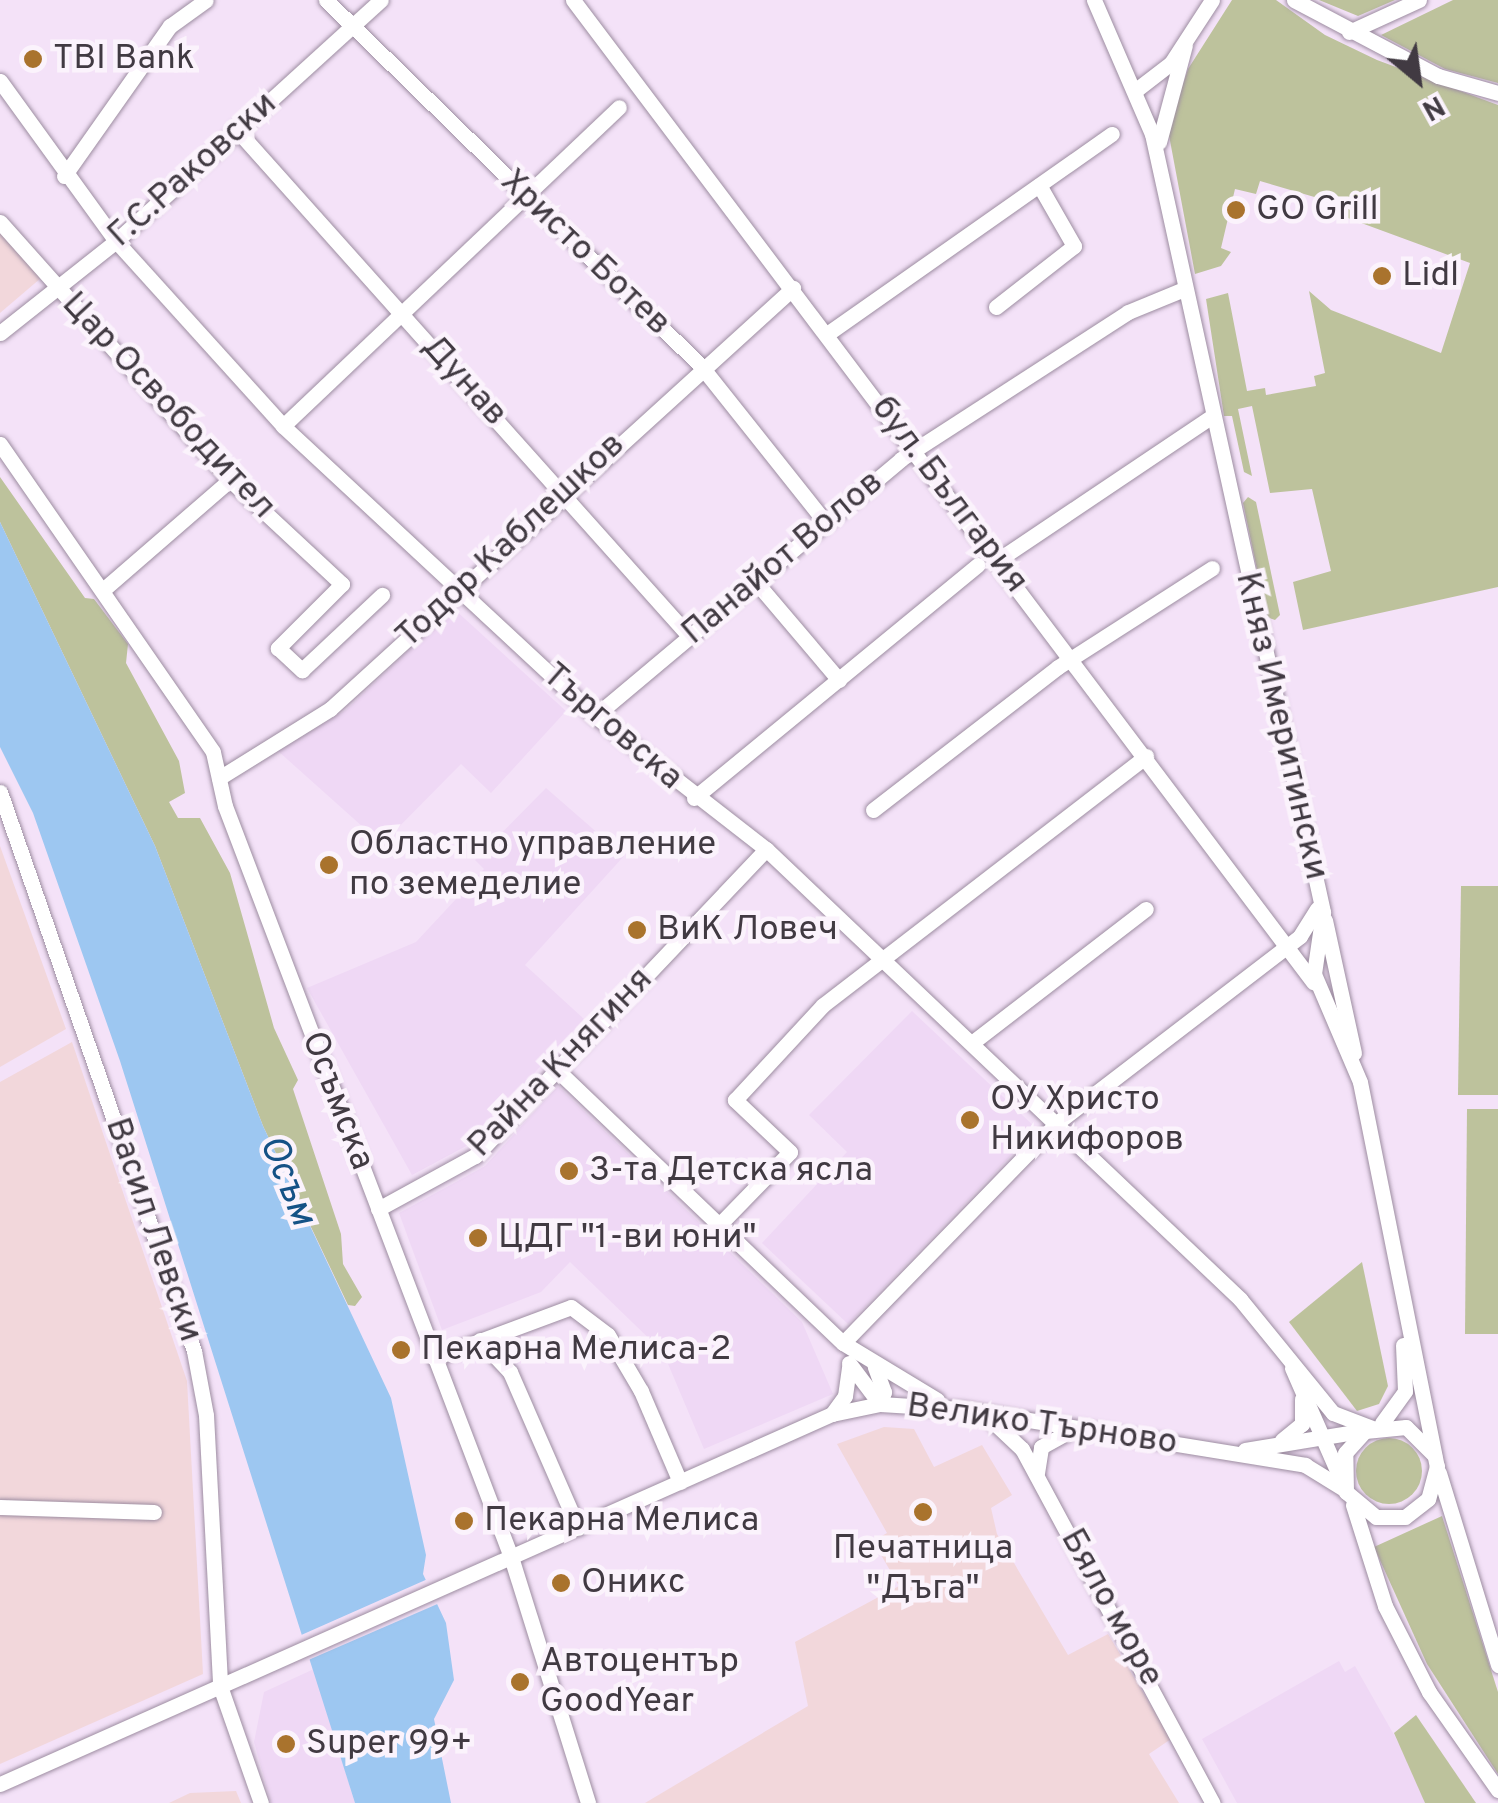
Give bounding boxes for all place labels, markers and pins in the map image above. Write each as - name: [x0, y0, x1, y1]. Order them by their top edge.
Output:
- place label: TBI Bank: [53, 38, 195, 80]
- marker: TBI Bank: [22, 48, 44, 70]
- place label: GO Grill: [1256, 189, 1379, 231]
- marker: GO Grill: [1225, 199, 1247, 221]
- place label: Lidl: [1402, 255, 1459, 297]
- marker: Lidl: [1371, 265, 1393, 287]
- place label: Областно управление по земеделие: [349, 824, 716, 906]
- marker: Областно управление по земеделие: [318, 854, 340, 876]
- place label: ВиК Ловеч: [657, 909, 838, 951]
- marker: ВиК Ловеч: [626, 919, 648, 941]
- place label: ОУ Христо Никифоров: [990, 1079, 1184, 1161]
- marker: ОУ Христо Никифоров: [959, 1109, 981, 1131]
- place label: 3-та Детска ясла: [589, 1150, 873, 1192]
- marker: 3-та Детска ясла: [558, 1160, 580, 1182]
- place label: ЦДГ "1-ви юни": [498, 1217, 758, 1259]
- marker: ЦДГ "1-ви юни": [467, 1227, 489, 1249]
- place label: Пекарна Мелиса-2: [421, 1329, 731, 1371]
- marker: Пекарна Мелиса-2: [390, 1339, 412, 1361]
- place label: Пекарна Мелиса: [484, 1500, 759, 1542]
- marker: Печатница "Дъга": [912, 1501, 934, 1523]
- marker: Пекарна Мелиса: [453, 1510, 475, 1532]
- place label: Печатница "Дъга": [833, 1528, 1013, 1610]
- place label: Оникс: [581, 1562, 685, 1604]
- marker: Оникс: [550, 1572, 572, 1594]
- place label: Автоцентър GoodYear: [540, 1641, 739, 1723]
- marker: Автоцентър GoodYear: [509, 1671, 531, 1693]
- place label: Super 99+: [306, 1723, 473, 1765]
- marker: Super 99+: [275, 1733, 297, 1755]

